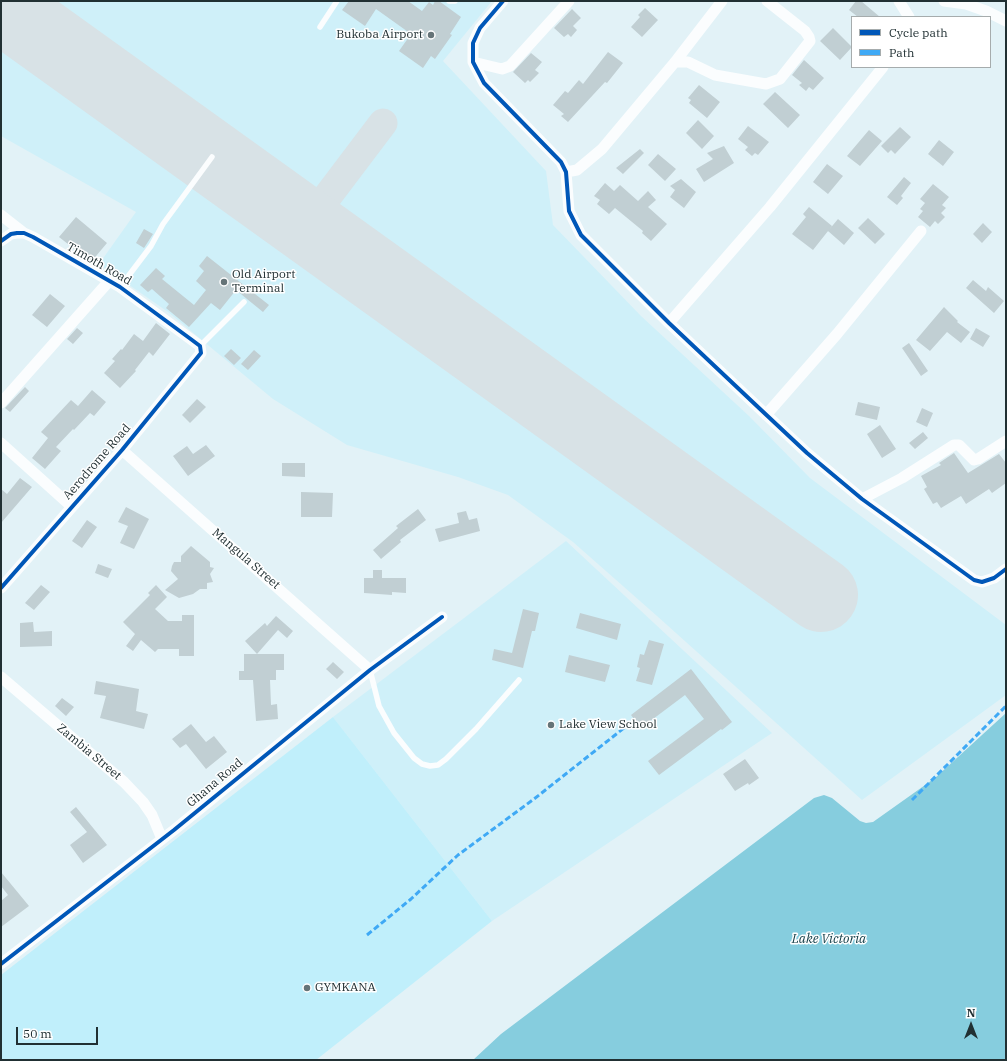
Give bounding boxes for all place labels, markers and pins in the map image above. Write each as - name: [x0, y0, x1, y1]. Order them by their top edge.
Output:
- place label: Bukoba Airport: [336, 28, 423, 42]
- marker: Bukoba Airport: [426, 30, 436, 40]
- place label: Old Airport Terminal: [232, 268, 296, 296]
- marker: Old Airport Terminal: [219, 277, 229, 287]
- place label: Lake View School: [559, 718, 657, 732]
- marker: Lake View School: [546, 720, 556, 730]
- place label: GYMKANA: [315, 981, 376, 995]
- marker: GYMKANA: [302, 983, 312, 993]

